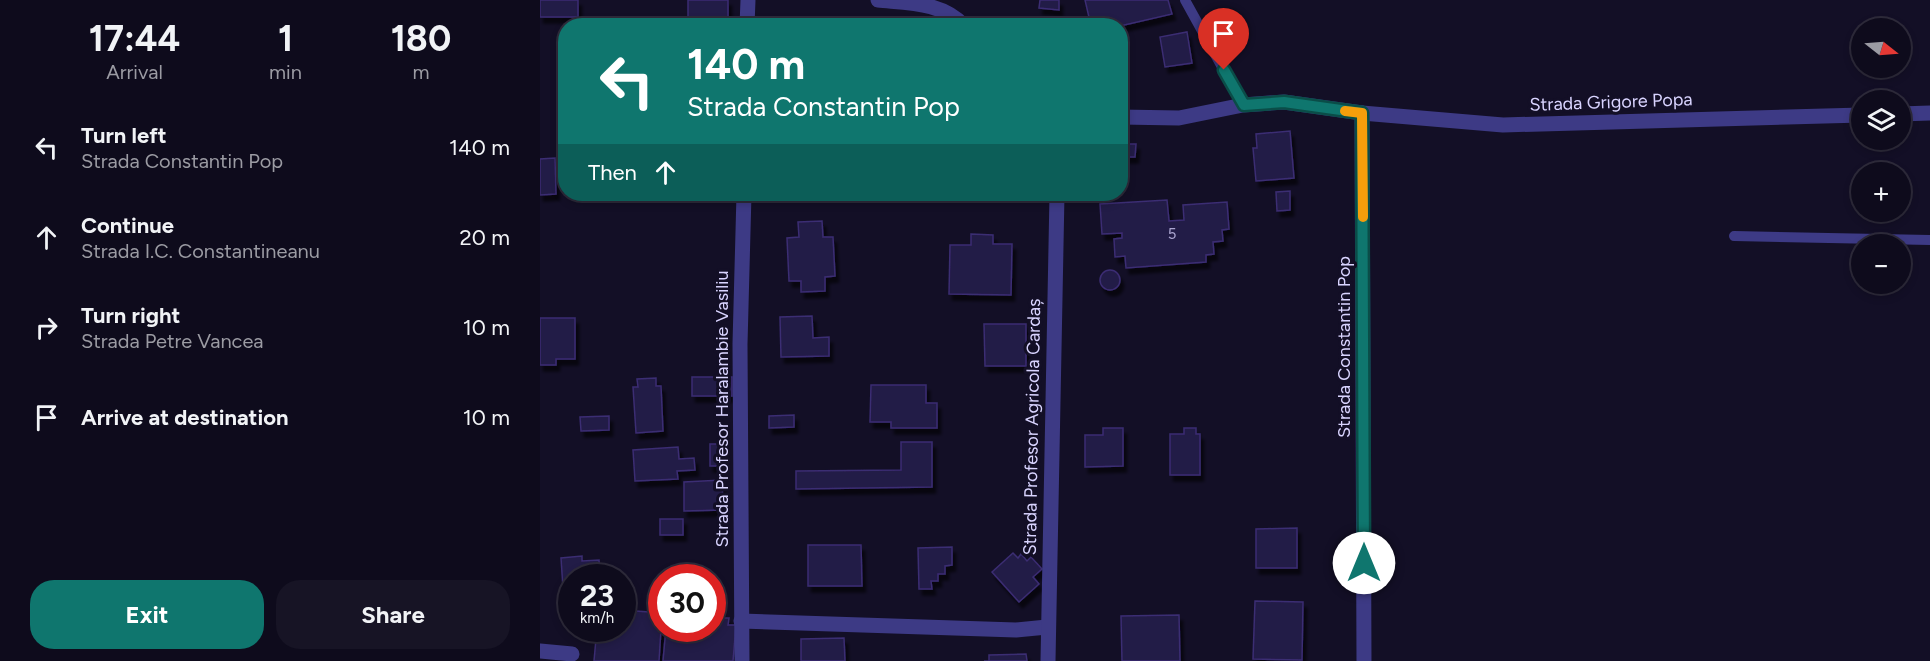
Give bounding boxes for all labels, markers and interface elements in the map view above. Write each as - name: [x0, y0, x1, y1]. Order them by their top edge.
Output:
- pin: [1198, 8, 1249, 70]
- text: 17:44: [89, 17, 180, 60]
- text: 1: [278, 17, 293, 60]
- text: 180: [391, 17, 451, 60]
- icon: arrive: [1207, 17, 1240, 50]
- north arrow: [1851, 18, 1911, 78]
- map controls: [1851, 18, 1911, 294]
- text: 140 m: [687, 39, 805, 90]
- icon: left: [588, 42, 666, 120]
- text: Arrival: [106, 60, 163, 84]
- text: min: [269, 60, 302, 84]
- text: m: [412, 60, 429, 84]
- street label: Strada Grigore Popa: [1529, 88, 1693, 116]
- text: Strada Constantin Pop: [687, 90, 960, 123]
- button: layers: [1851, 90, 1911, 150]
- text: Turn left: [81, 122, 167, 149]
- icon: left: [30, 131, 63, 164]
- text: 140 m: [449, 134, 510, 161]
- text: Strada Constantin Pop: [81, 149, 283, 173]
- icon: ahead: [649, 156, 682, 189]
- text: Then: [588, 159, 637, 186]
- button: +: [1851, 162, 1911, 222]
- text: Continue: [81, 212, 174, 239]
- icon: ahead: [30, 221, 63, 254]
- text: 20 m: [459, 224, 510, 251]
- house number: 5: [1168, 225, 1176, 243]
- button: −: [1851, 234, 1911, 294]
- text: Strada I.C. Constantineanu: [81, 239, 320, 263]
- street label: Strada Constantin Pop: [1333, 256, 1355, 438]
- street label: Strada Profesor Haralambie Vasiliu: [711, 270, 733, 548]
- street label: Strada Profesor Agricola Cardaș: [1019, 298, 1045, 556]
- text: Turn right: [81, 302, 180, 329]
- icon: right: [30, 311, 63, 344]
- text: 10 m: [463, 314, 510, 341]
- text: Strada Petre Vancea: [81, 329, 264, 353]
- icon: arrive: [30, 401, 63, 434]
- text: Arrive at destination: [81, 404, 289, 431]
- text: 10 m: [463, 404, 510, 431]
- position arrow: [1332, 531, 1396, 595]
- speed limit sign: 30: [648, 564, 726, 642]
- text: 23: [580, 577, 614, 614]
- button: Exit: [30, 580, 264, 649]
- button: Share: [276, 580, 510, 649]
- text: km/h: [580, 609, 614, 627]

